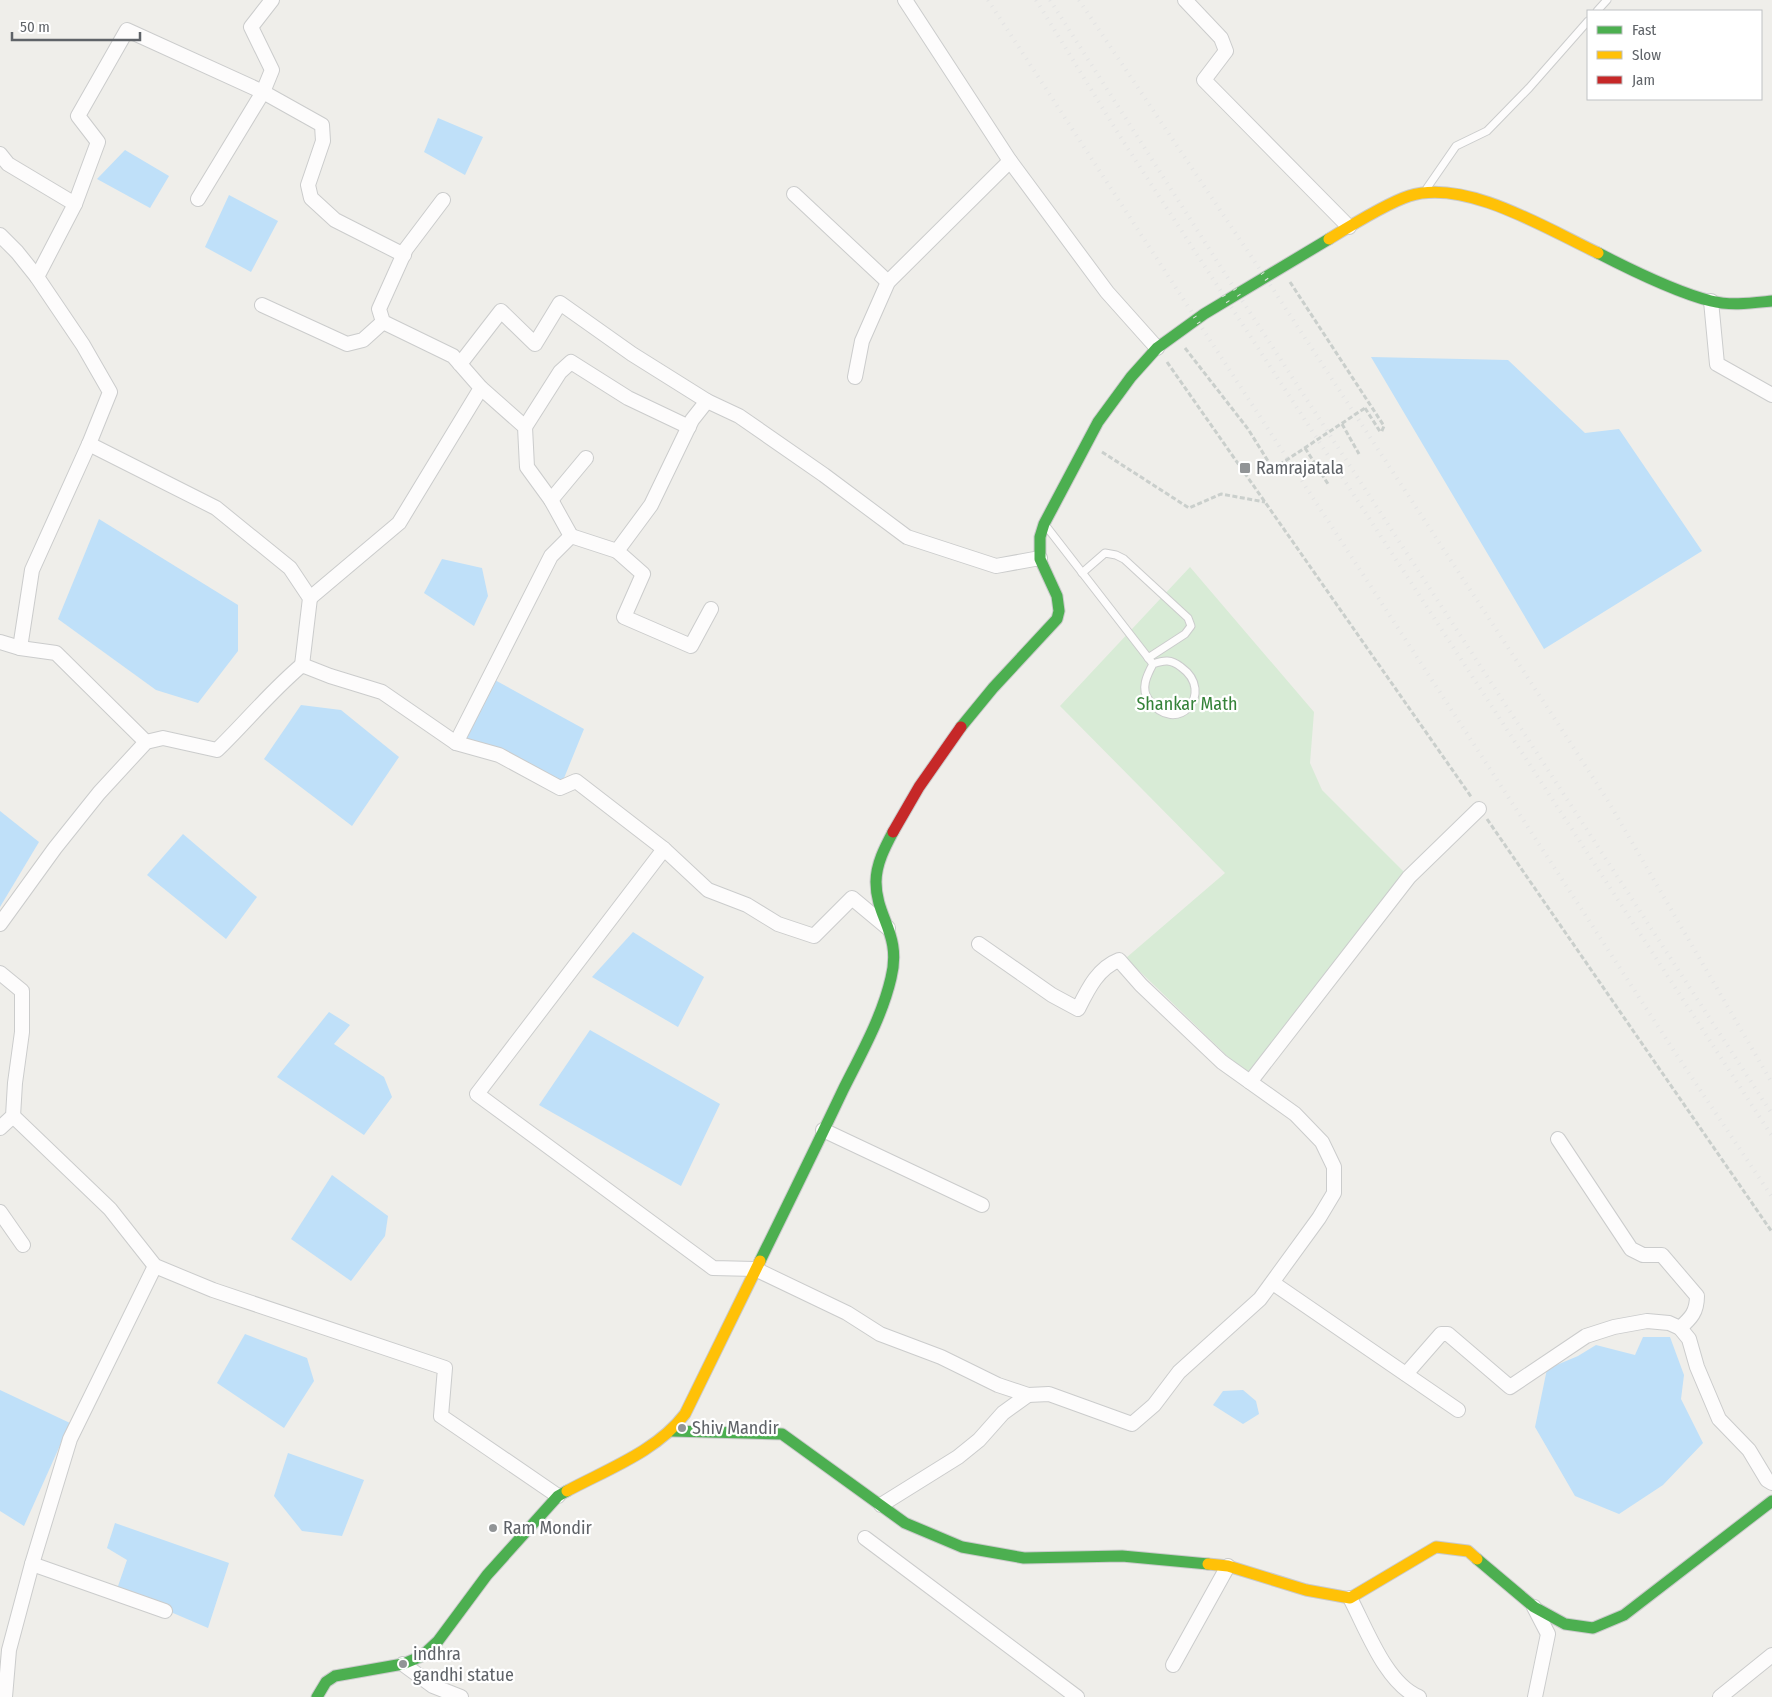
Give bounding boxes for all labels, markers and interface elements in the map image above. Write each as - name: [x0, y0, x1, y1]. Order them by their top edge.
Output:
- scale bar: [12, 10, 140, 42]
- legend: [1587, 10, 1762, 100]
- text: 50 m: [20, 18, 50, 36]
- text: Fast: [1632, 21, 1656, 39]
- text: Slow: [1632, 46, 1661, 64]
- text: Jam: [1632, 71, 1655, 89]
- place label: Ramrajatala: [1256, 457, 1344, 479]
- marker: Ramrajatala: [1238, 461, 1252, 475]
- park label: Shankar Math: [1136, 693, 1238, 715]
- place label: Shiv Mandir: [692, 1417, 779, 1439]
- marker: Shiv Mandir: [676, 1422, 688, 1434]
- place label: Ram Mondir: [503, 1517, 592, 1539]
- marker: Ram Mondir: [487, 1522, 499, 1534]
- place label: indhra gandhi statue: [413, 1643, 514, 1686]
- marker: indhra gandhi statue: [397, 1658, 409, 1670]

